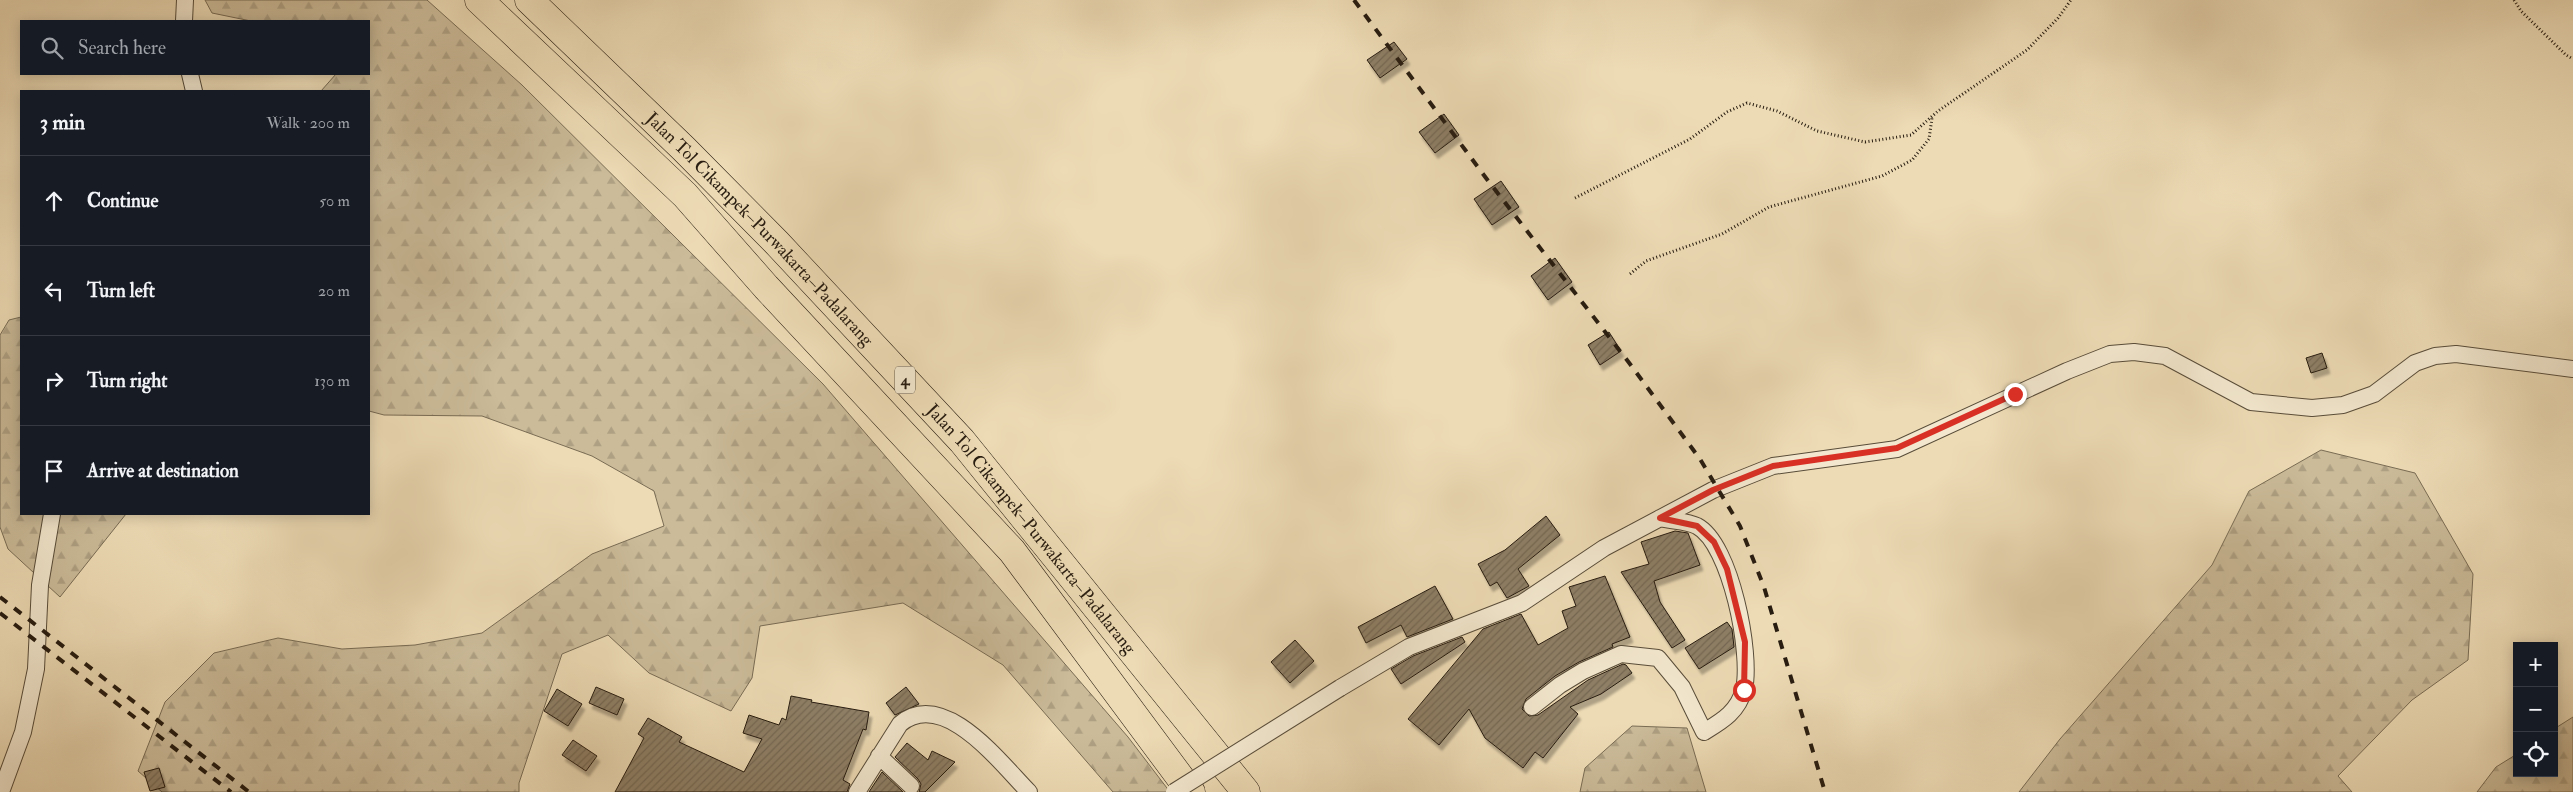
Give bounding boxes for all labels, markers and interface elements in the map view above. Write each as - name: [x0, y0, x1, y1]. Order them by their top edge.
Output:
- search box: [20, 20, 370, 75]
- icon: search: [38, 34, 66, 62]
- text: Search here: [78, 36, 166, 60]
- street label: Jalan Tol Cikampek–Purwakarta–Padalarang: [640, 106, 879, 351]
- text: 3 min: [40, 109, 85, 136]
- text: Walk · 200 m: [267, 113, 350, 133]
- icon: ahead: [40, 187, 68, 215]
- text: Continue: [87, 189, 158, 213]
- text: 50 m: [319, 191, 350, 211]
- icon: left: [40, 277, 68, 305]
- text: Turn left: [87, 279, 155, 303]
- text: 20 m: [318, 281, 350, 301]
- road number: 4: [895, 366, 915, 394]
- icon: right: [40, 367, 68, 395]
- text: Turn right: [87, 369, 167, 393]
- text: 130 m: [314, 371, 350, 391]
- route end: [2004, 383, 2027, 406]
- street label: Jalan Tol Cikampek–Purwakarta–Padalarang: [921, 398, 1142, 659]
- icon: arrive: [40, 457, 68, 485]
- text: Arrive at destination: [87, 459, 239, 483]
- map controls: [2513, 642, 2558, 777]
- button: +: [2513, 642, 2558, 687]
- route start: [1733, 679, 1756, 702]
- button: −: [2513, 687, 2558, 732]
- button: locate: [2513, 732, 2558, 777]

